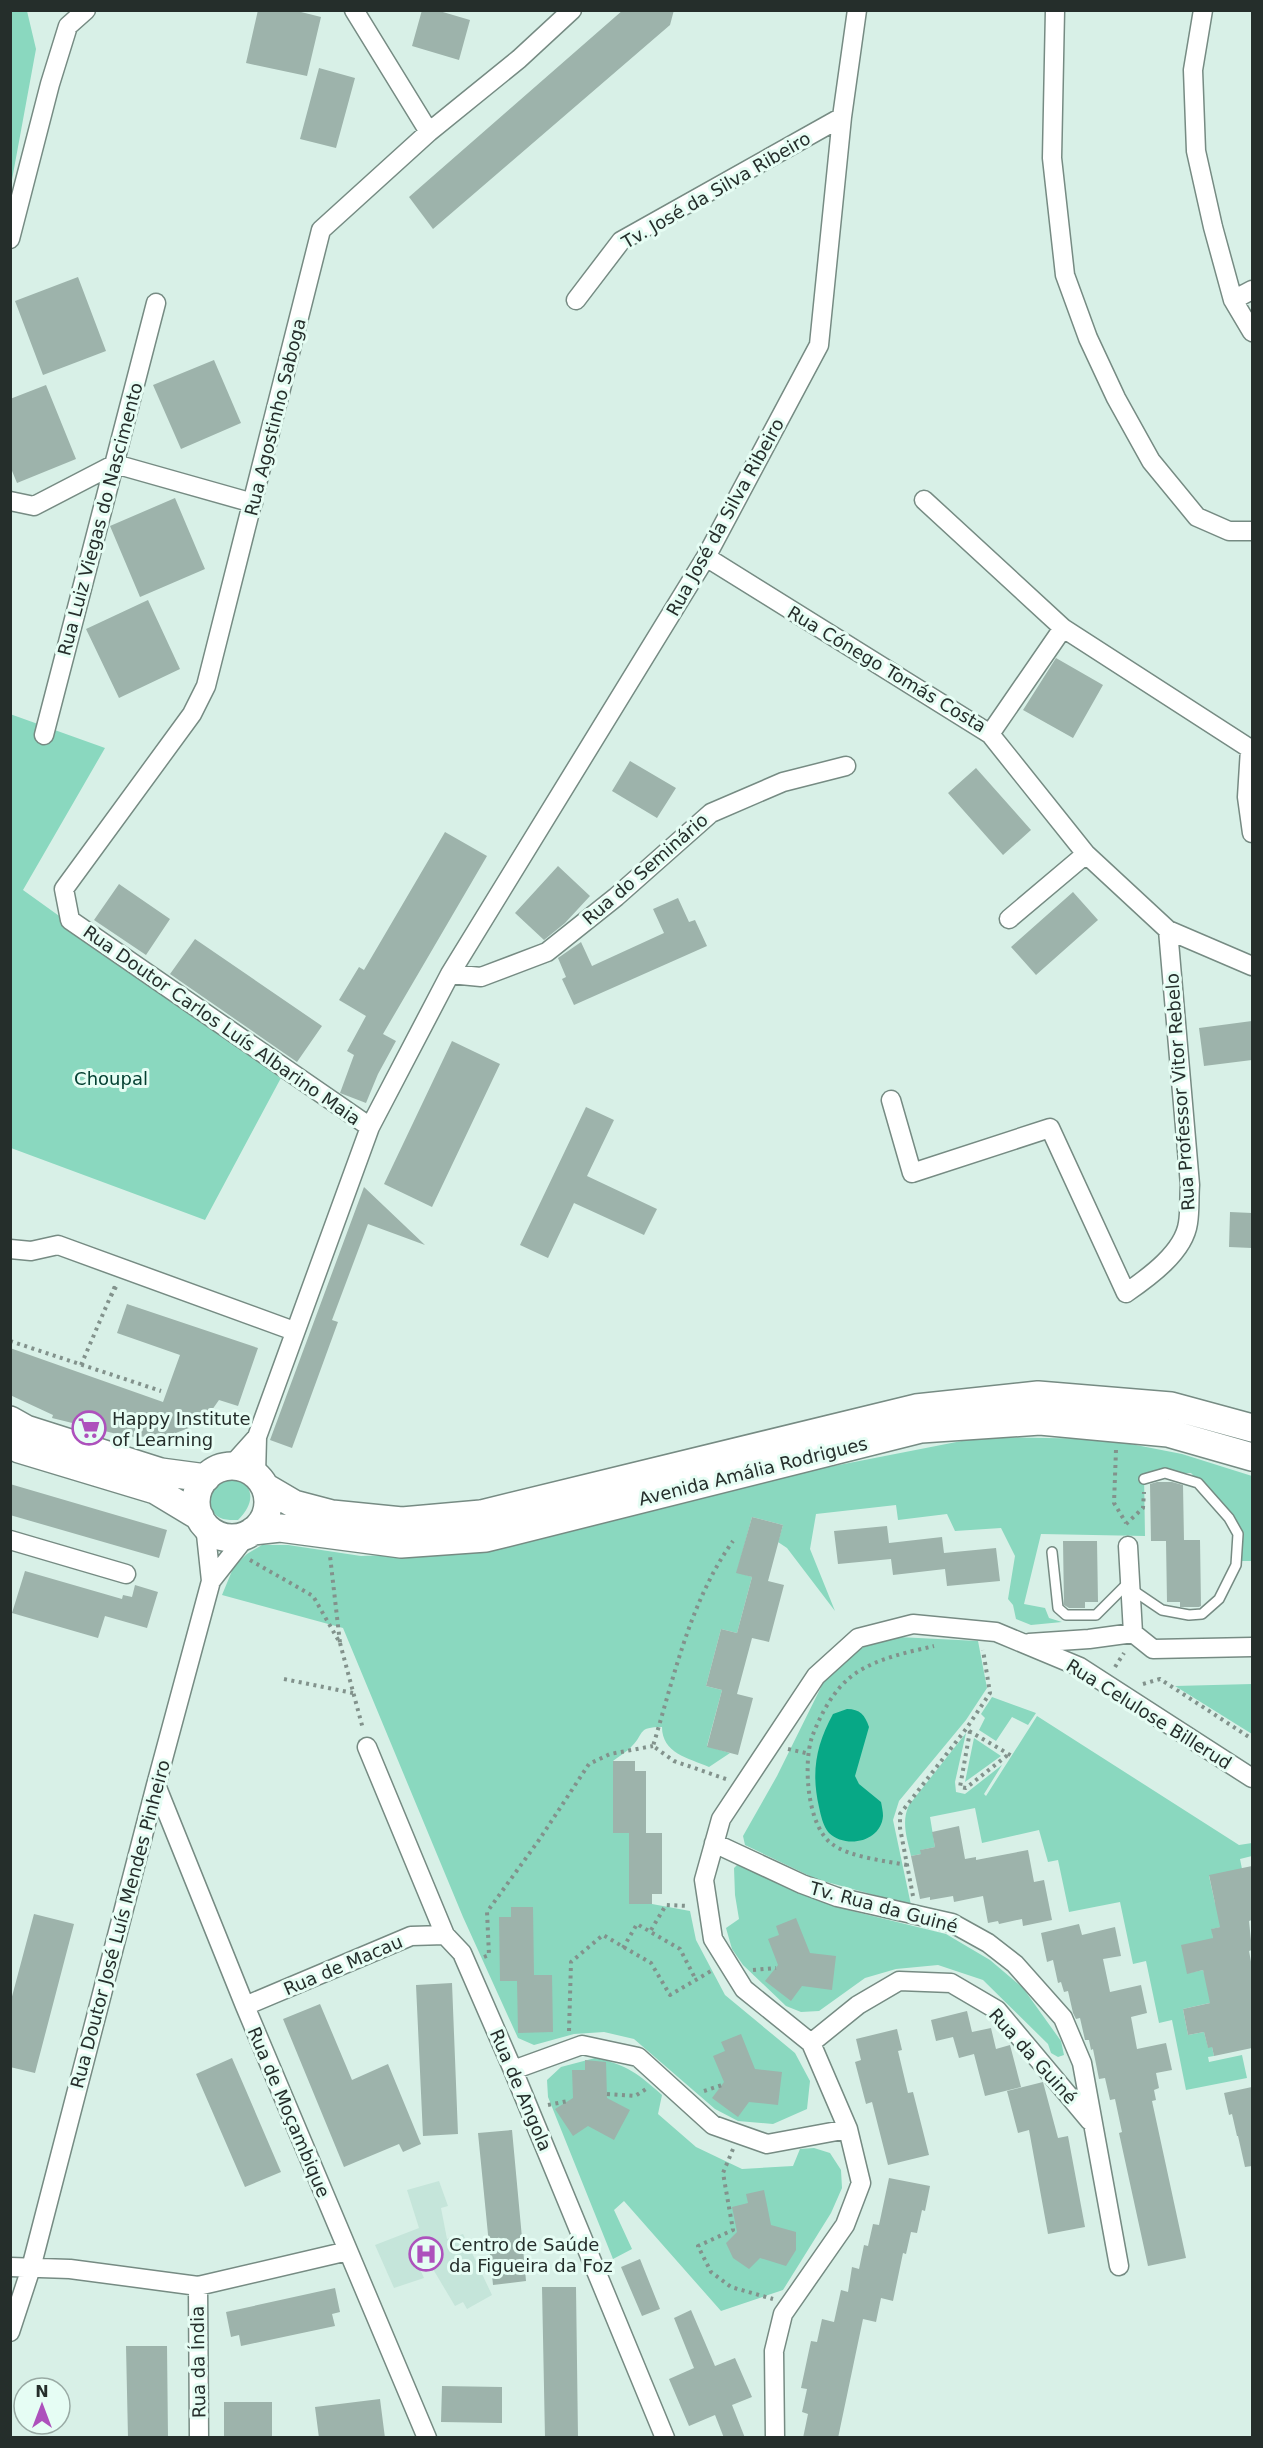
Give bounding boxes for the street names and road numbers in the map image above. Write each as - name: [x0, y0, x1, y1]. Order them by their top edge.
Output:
- street label: Tv. José da Silva Ribeiro: [617, 127, 814, 253]
- street label: Rua Agostinho Saboga: [240, 316, 310, 518]
- street label: Rua Luiz Viegas do Nascimento: [53, 380, 147, 658]
- street label: Rua José da Silva Ribeiro: [662, 415, 788, 619]
- street label: Rua Cónego Tomás Costa: [784, 601, 990, 737]
- street label: Rua do Seminário: [578, 809, 712, 929]
- street label: Rua Doutor Carlos Luís Albarino Maia: [79, 921, 365, 1129]
- street label: Rua Professor Vitor Rebelo: [1161, 972, 1199, 1212]
- street label: Avenida Amália Rodrigues: [636, 1432, 870, 1510]
- street label: Rua Celulose Billerud: [1063, 1655, 1235, 1773]
- street label: Rua Doutor José Luís Mendes Pinheiro: [66, 1758, 174, 2090]
- street label: Tv. Rua da Guiné: [807, 1877, 960, 1937]
- street label: Rua de Macau: [280, 1931, 406, 1999]
- street label: Rua da Guiné: [985, 2004, 1081, 2108]
- street label: Rua de Moçambique: [244, 2023, 334, 2201]
- street label: Rua de Angola: [486, 2026, 556, 2154]
- street label: Rua da Índia: [187, 2306, 209, 2418]

